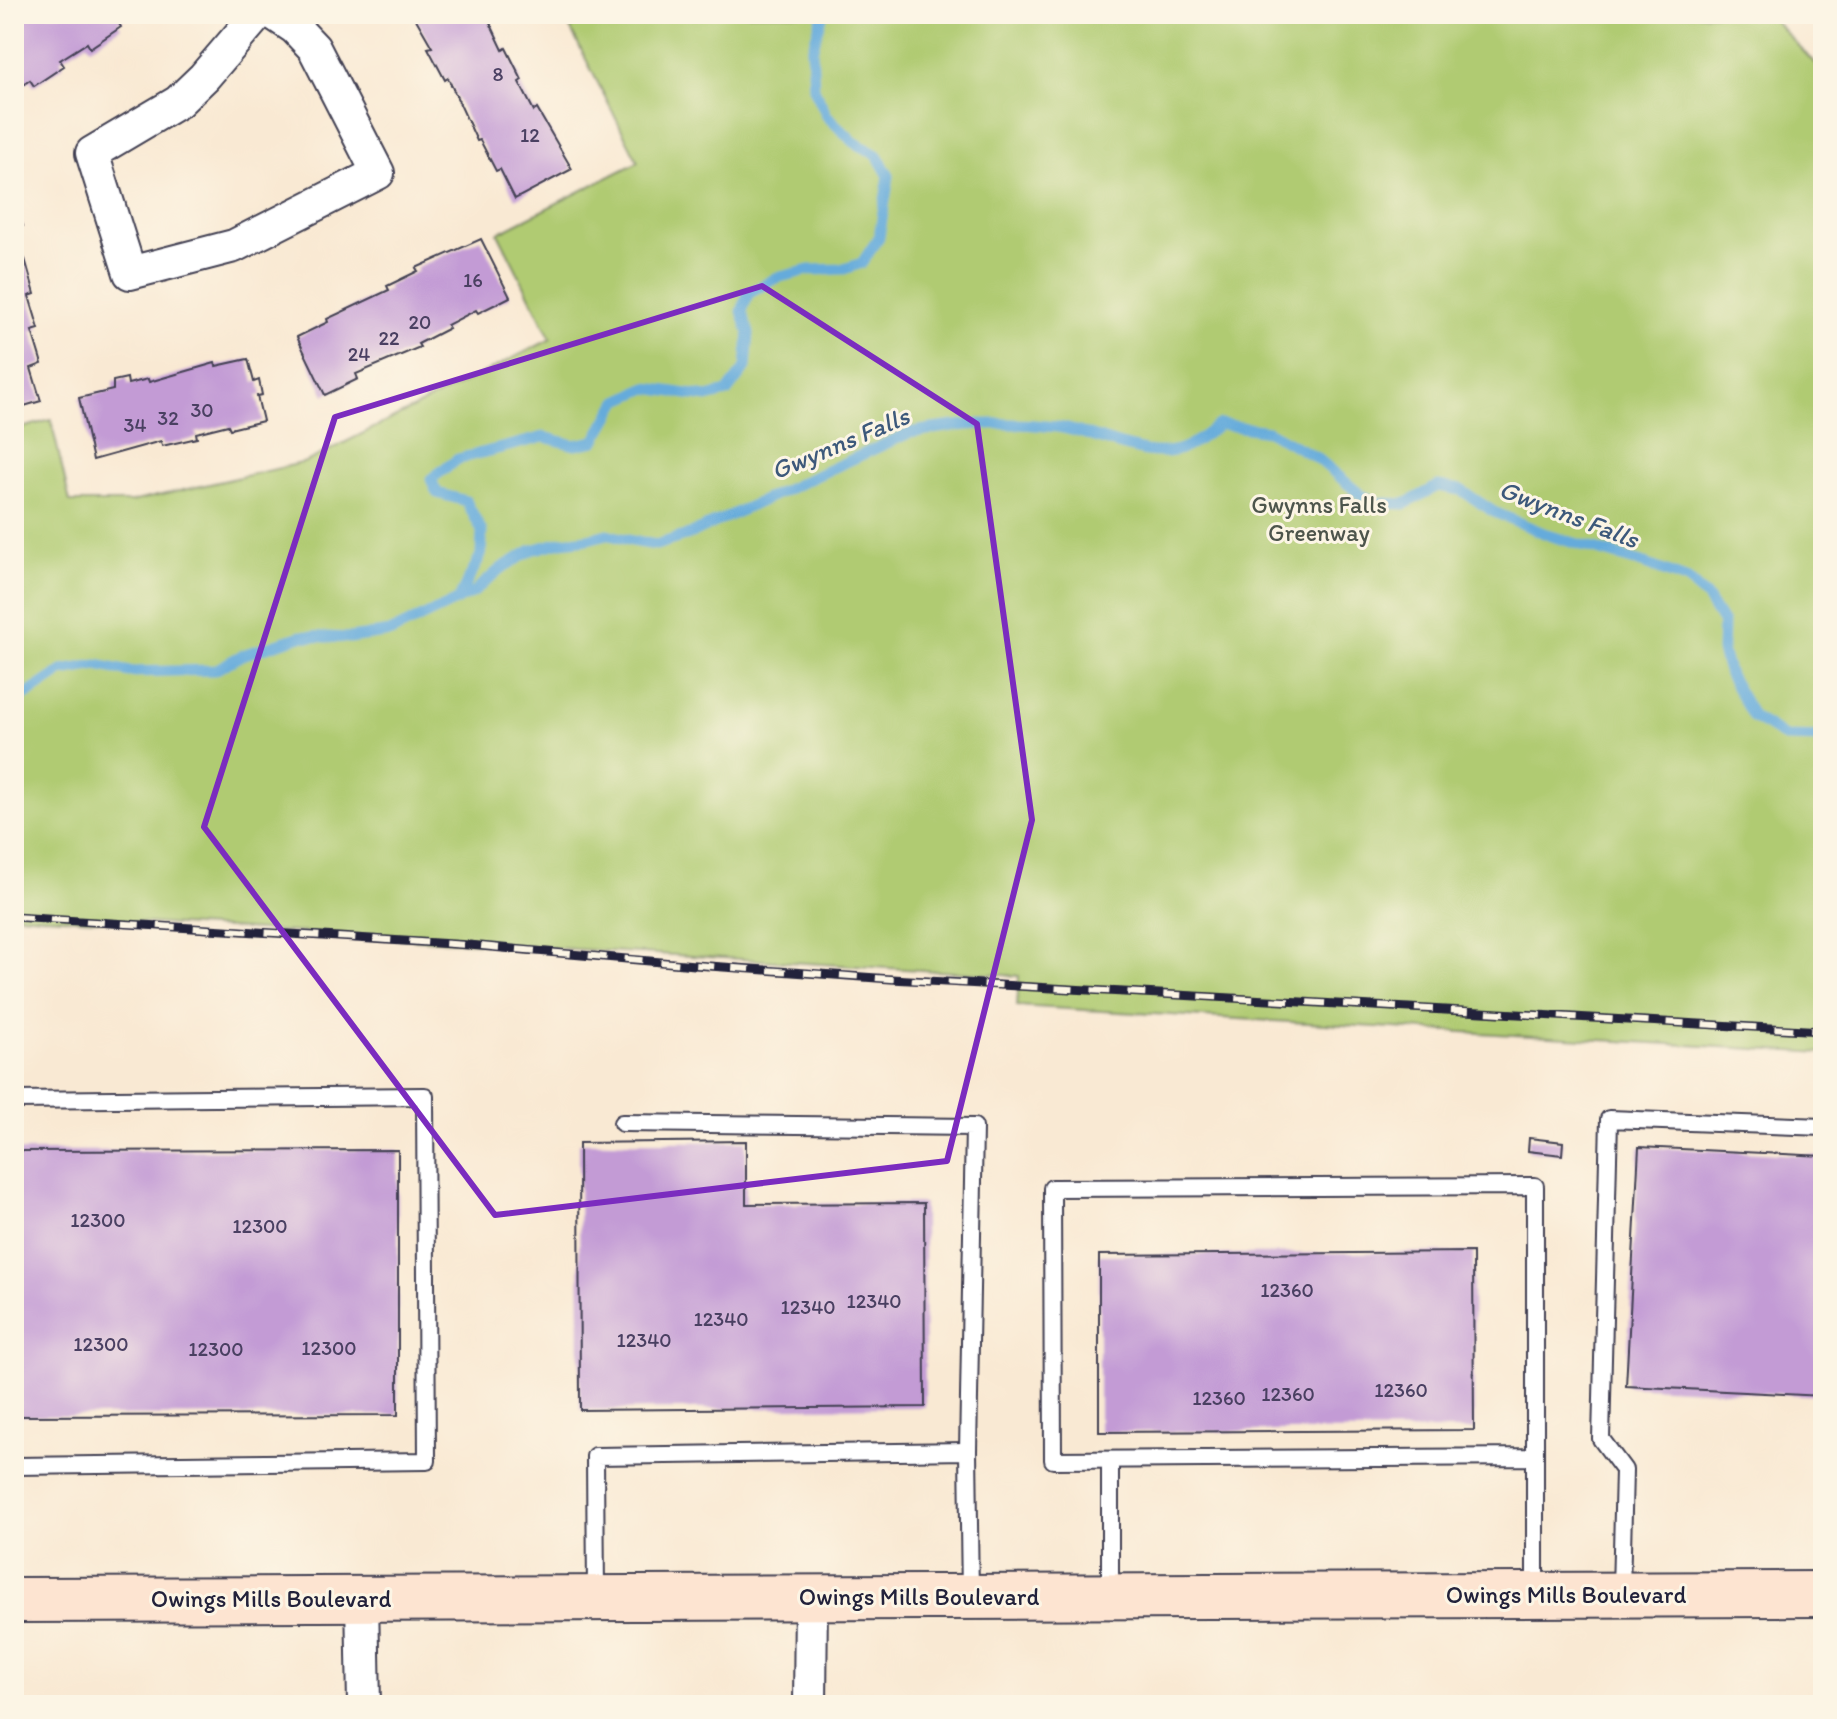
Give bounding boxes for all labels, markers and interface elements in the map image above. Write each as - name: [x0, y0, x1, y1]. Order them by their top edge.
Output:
- house number: 8: [493, 62, 504, 86]
- house number: 12: [520, 123, 540, 147]
- house number: 16: [463, 268, 483, 292]
- house number: 20: [409, 310, 431, 334]
- house number: 22: [378, 326, 400, 350]
- house number: 24: [348, 342, 370, 366]
- house number: 30: [190, 398, 214, 422]
- water label: Gwynns Falls: [766, 399, 915, 486]
- house number: 32: [157, 406, 179, 430]
- house number: 34: [124, 413, 146, 437]
- water label: Gwynns Falls: [1495, 473, 1645, 556]
- park label: Gwynns Falls Greenway: [1251, 490, 1387, 547]
- house number: 12300: [70, 1208, 126, 1232]
- house number: 12300: [232, 1214, 288, 1238]
- house number: 12360: [1260, 1278, 1314, 1302]
- house number: 12340: [846, 1289, 902, 1313]
- house number: 12340: [780, 1295, 836, 1319]
- house number: 12340: [693, 1307, 749, 1331]
- house number: 12340: [616, 1328, 672, 1352]
- house number: 12300: [73, 1332, 129, 1356]
- house number: 12300: [301, 1336, 357, 1360]
- house number: 12300: [188, 1337, 244, 1361]
- house number: 12360: [1374, 1378, 1428, 1402]
- house number: 12360: [1261, 1382, 1315, 1406]
- house number: 12360: [1192, 1386, 1246, 1410]
- street label: Owings Mills Boulevard: [1446, 1580, 1686, 1609]
- street label: Owings Mills Boulevard: [799, 1582, 1039, 1611]
- street label: Owings Mills Boulevard: [151, 1584, 391, 1613]

